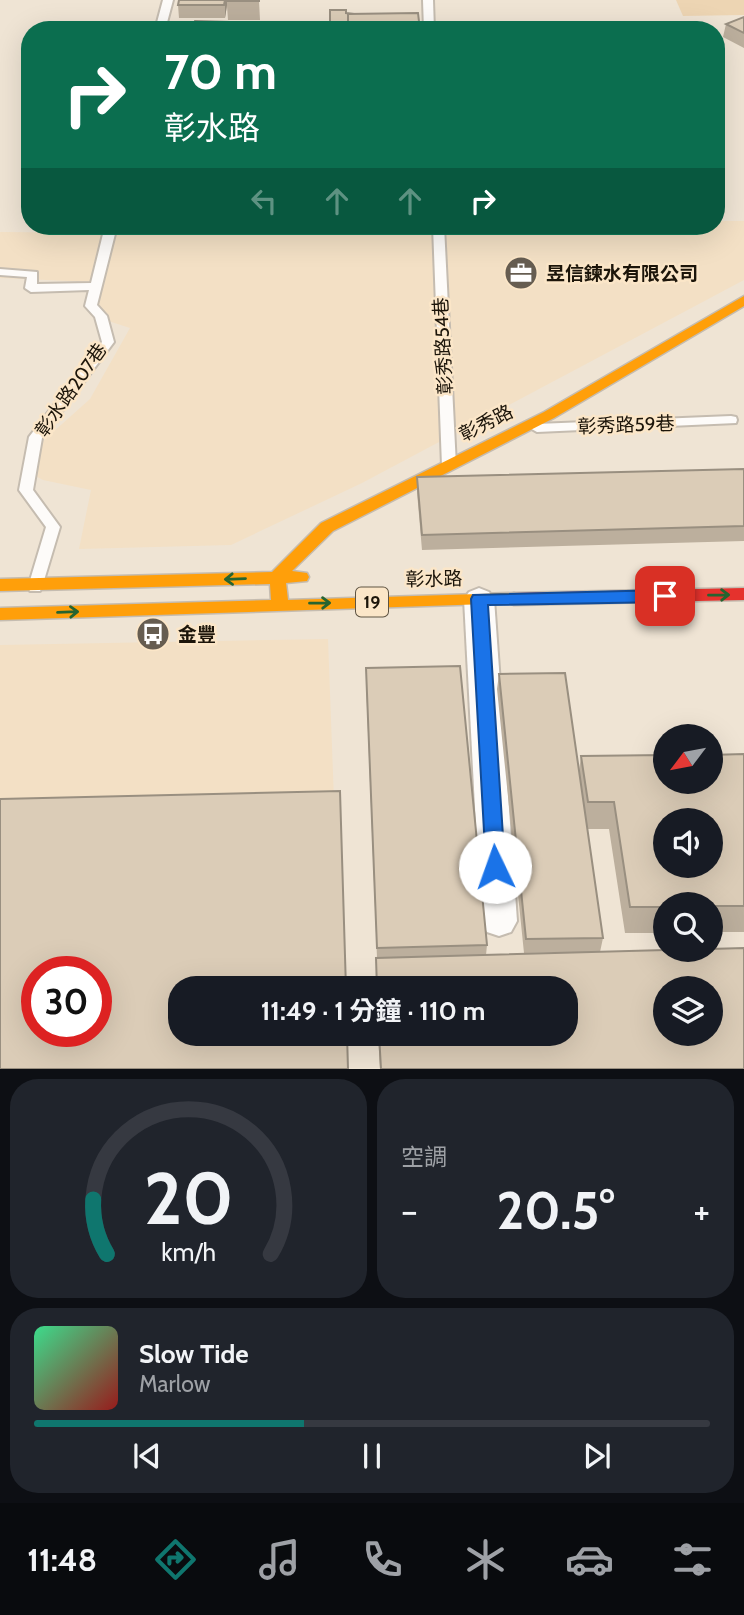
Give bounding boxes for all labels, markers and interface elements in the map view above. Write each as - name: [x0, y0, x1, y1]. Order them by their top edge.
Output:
- text: 70 m: [164, 42, 277, 101]
- icon: right: [49, 49, 140, 140]
- text: 彰水路: [164, 108, 260, 147]
- icon: left: [245, 182, 283, 220]
- icon: ahead: [318, 182, 356, 220]
- icon: ahead: [391, 182, 429, 220]
- icon: right: [464, 182, 502, 220]
- office icon: 昱信鍊水有限公司: [502, 254, 540, 292]
- place label: 昱信鍊水有限公司: [546, 262, 698, 285]
- street label: 彰秀路54巷: [429, 297, 457, 395]
- street label: 彰水路207巷: [30, 339, 112, 441]
- street label: 彰秀路: [455, 400, 517, 446]
- street label: 彰秀路59巷: [577, 412, 675, 438]
- pin: [635, 566, 695, 626]
- street label: 彰水路: [405, 567, 463, 591]
- one-way arrow: [224, 572, 247, 585]
- icon: arrive: [646, 577, 684, 615]
- road number: 19: [356, 588, 388, 616]
- one-way arrow: [707, 588, 730, 602]
- one-way arrow: [308, 596, 331, 610]
- one-way arrow: [56, 605, 79, 618]
- bus stop icon: 金豐: [134, 615, 172, 653]
- place label: 金豐: [178, 623, 216, 646]
- north arrow: [653, 724, 723, 794]
- map controls: [653, 724, 723, 1046]
- button: sound: [653, 808, 723, 878]
- position arrow: [458, 830, 532, 904]
- button: search: [653, 892, 723, 962]
- speed limit sign: 30: [21, 956, 112, 1047]
- button: layers: [653, 976, 723, 1046]
- text: 11:49 · 1 分鐘 · 110 m: [261, 995, 485, 1027]
- text: 空調: [401, 1143, 447, 1171]
- text: 20: [144, 1155, 233, 1243]
- text: 20.5°: [496, 1179, 615, 1242]
- text: −: [401, 1187, 418, 1234]
- text: +: [693, 1187, 710, 1234]
- text: km/h: [161, 1237, 216, 1267]
- text: Slow Tide: [139, 1338, 249, 1370]
- text: Marlow: [139, 1370, 210, 1398]
- icon: previous: [128, 1437, 166, 1475]
- icon: pause: [353, 1437, 391, 1475]
- icon: next: [578, 1437, 616, 1475]
- icon: directions: [151, 1535, 200, 1584]
- icon: music: [255, 1535, 304, 1584]
- icon: phone: [358, 1535, 407, 1584]
- icon: climate: [461, 1535, 510, 1584]
- icon: car: [565, 1535, 614, 1584]
- icon: filters: [668, 1535, 717, 1584]
- text: 11:48: [27, 1540, 97, 1579]

